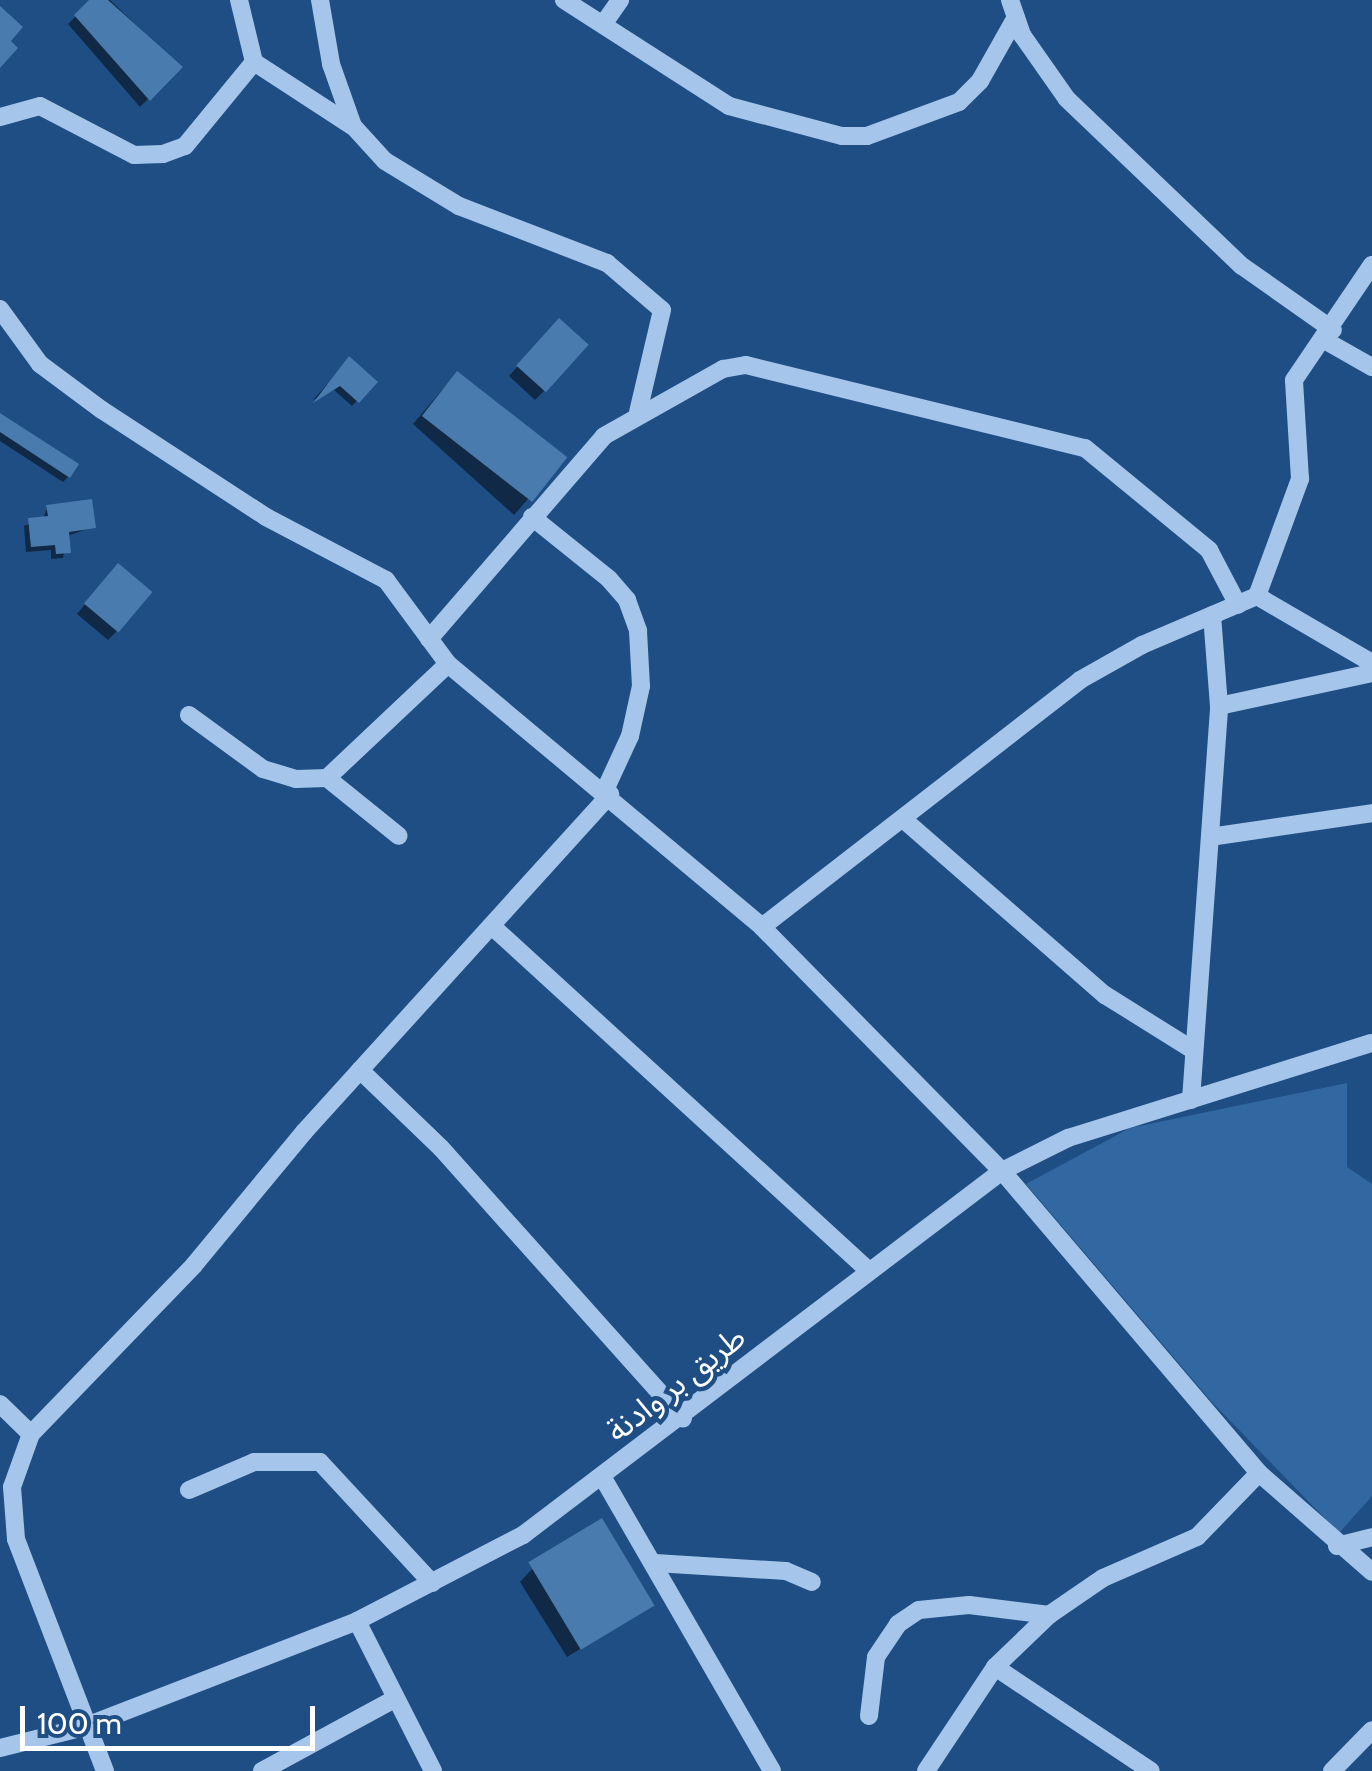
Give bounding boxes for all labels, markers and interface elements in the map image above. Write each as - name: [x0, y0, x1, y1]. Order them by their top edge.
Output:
- street label: طريق بر وادنة: [599, 1318, 753, 1450]
- scale bar: [25, 1686, 320, 1748]
- text: 100 m: [37, 1705, 122, 1742]

